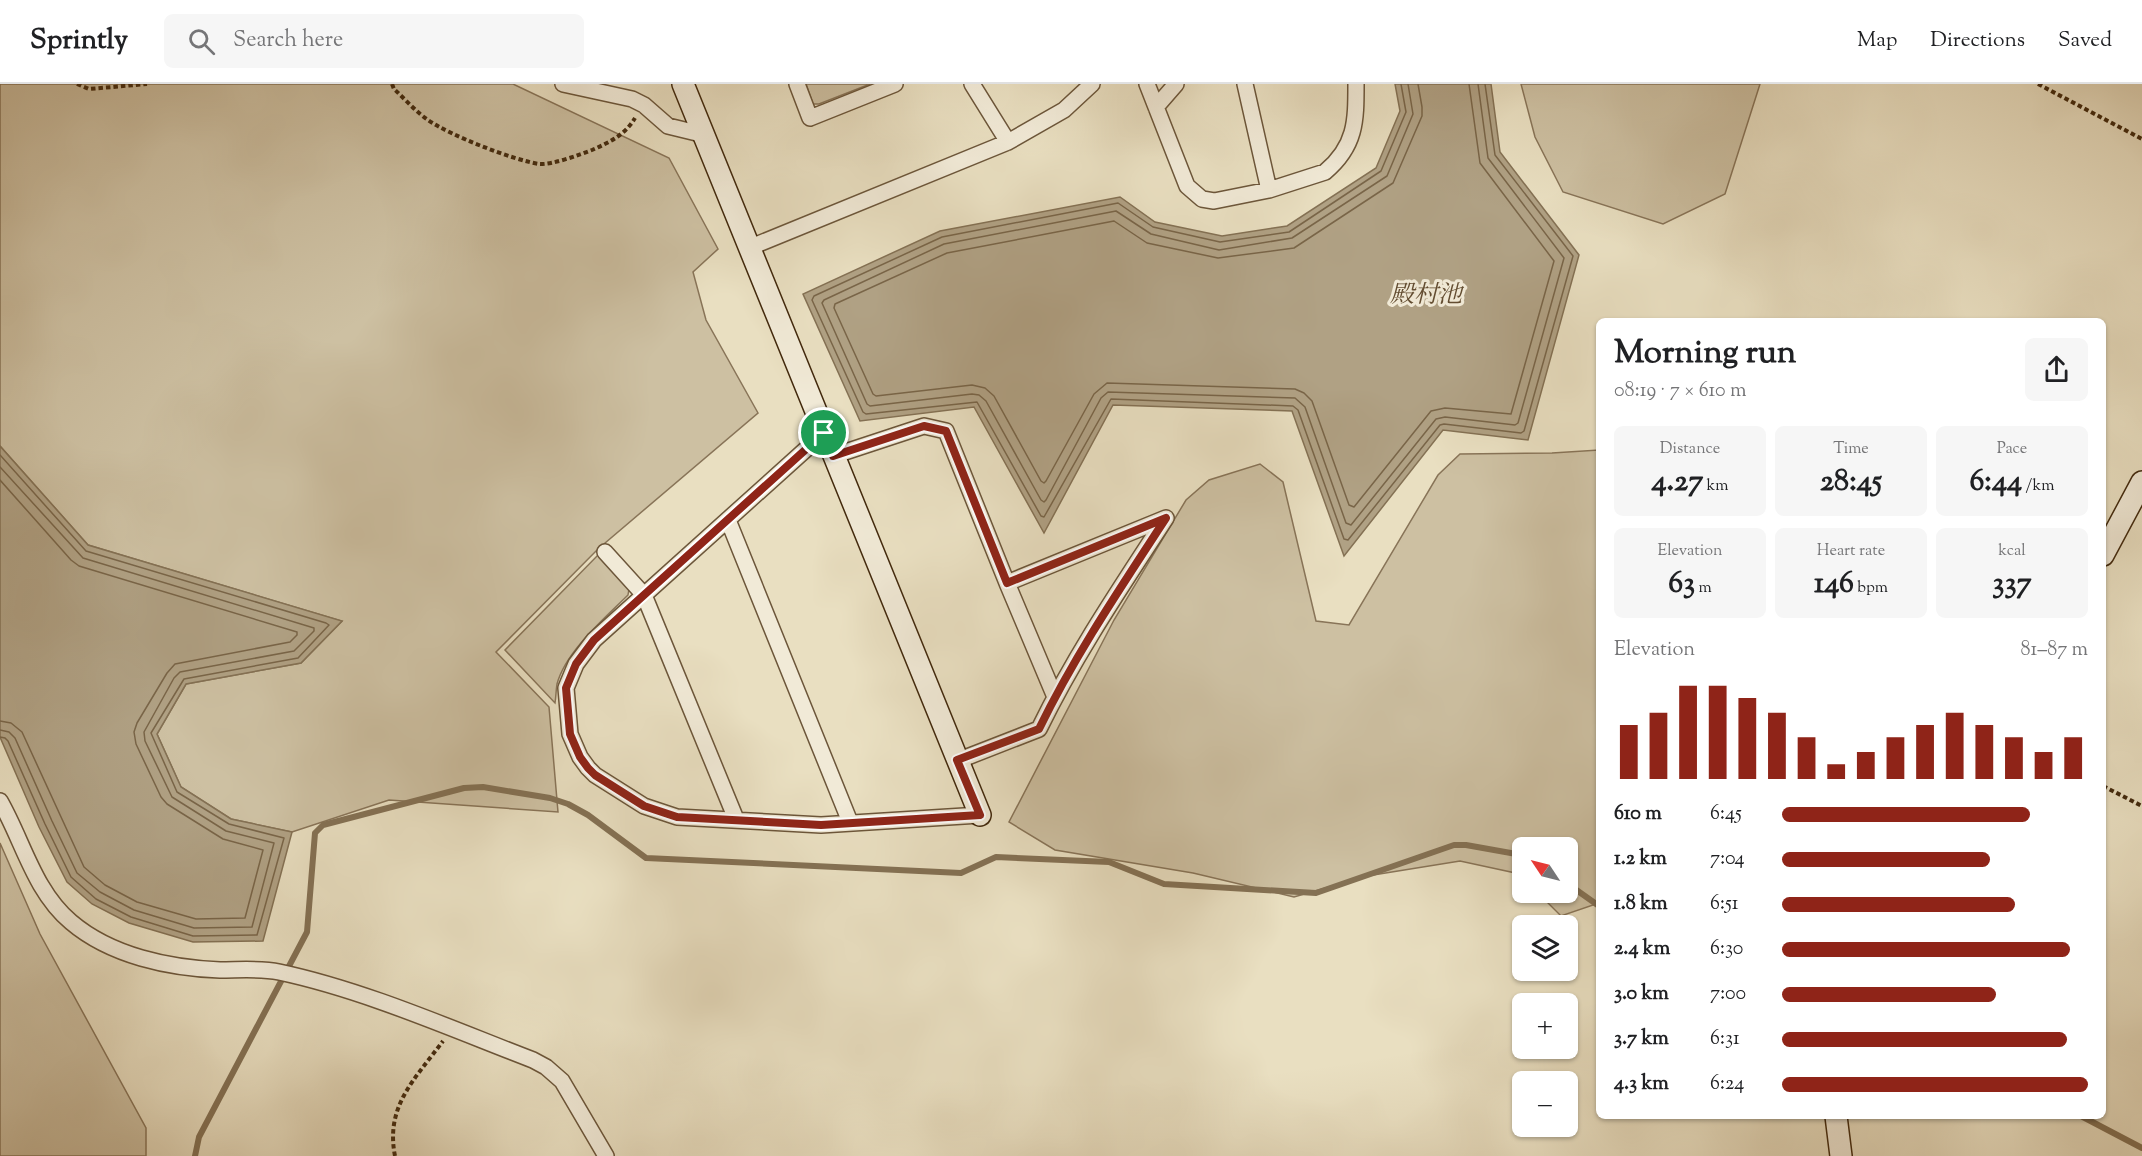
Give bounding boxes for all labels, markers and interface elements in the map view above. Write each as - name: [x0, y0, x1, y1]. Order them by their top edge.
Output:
- search box: [164, 14, 584, 68]
- text: Sprintly: [30, 21, 128, 61]
- icon: search: [185, 25, 218, 58]
- text: Search here: [233, 25, 343, 57]
- text: Map: [1857, 26, 1897, 56]
- text: Directions: [1930, 26, 2025, 56]
- text: Saved: [2058, 26, 2112, 56]
- water label: 殿村池: [1390, 279, 1465, 313]
- text: Morning run: [1614, 330, 1796, 378]
- button: share: [2025, 338, 2088, 401]
- text: 08:19 · 7 × 610 m: [1614, 377, 1746, 406]
- pin: [798, 407, 849, 458]
- icon: arrive: [807, 416, 840, 449]
- text: Distance: [1660, 438, 1720, 461]
- text: Time: [1833, 438, 1869, 461]
- text: Pace: [1997, 438, 2027, 461]
- text: 4.27: [1651, 461, 1703, 504]
- text: 28:45: [1820, 461, 1882, 504]
- text: 6:44: [1970, 461, 2022, 504]
- text: km: [1703, 475, 1729, 498]
- text: /km: [2022, 475, 2055, 498]
- text: Elevation: [1658, 540, 1722, 563]
- text: Heart rate: [1817, 540, 1885, 563]
- text: kcal: [1998, 540, 2026, 563]
- text: 63: [1668, 563, 1695, 606]
- text: 146: [1814, 563, 1854, 606]
- text: 337: [1992, 563, 2032, 606]
- text: m: [1695, 577, 1712, 600]
- text: bpm: [1854, 577, 1888, 600]
- text: Elevation: [1614, 636, 1695, 665]
- text: 81–87 m: [2021, 636, 2088, 665]
- text: 610 m: [1614, 800, 1662, 829]
- text: 6:45: [1710, 800, 1742, 829]
- north arrow: [1512, 837, 1578, 903]
- map controls: [1512, 837, 1578, 1137]
- text: 1.2 km: [1614, 845, 1667, 874]
- text: 7:04: [1710, 845, 1745, 874]
- text: 1.8 km: [1614, 890, 1668, 919]
- text: 6:51: [1710, 890, 1739, 919]
- button: layers: [1512, 915, 1578, 981]
- text: 2.4 km: [1614, 935, 1670, 964]
- text: 6:30: [1710, 935, 1743, 964]
- text: 3.0 km: [1614, 980, 1669, 1009]
- text: 7:00: [1710, 980, 1746, 1009]
- button: +: [1512, 993, 1578, 1059]
- text: 3.7 km: [1614, 1025, 1669, 1054]
- text: 6:31: [1710, 1025, 1740, 1054]
- text: 4.3 km: [1614, 1070, 1669, 1099]
- text: 6:24: [1710, 1070, 1744, 1099]
- button: −: [1512, 1071, 1578, 1137]

